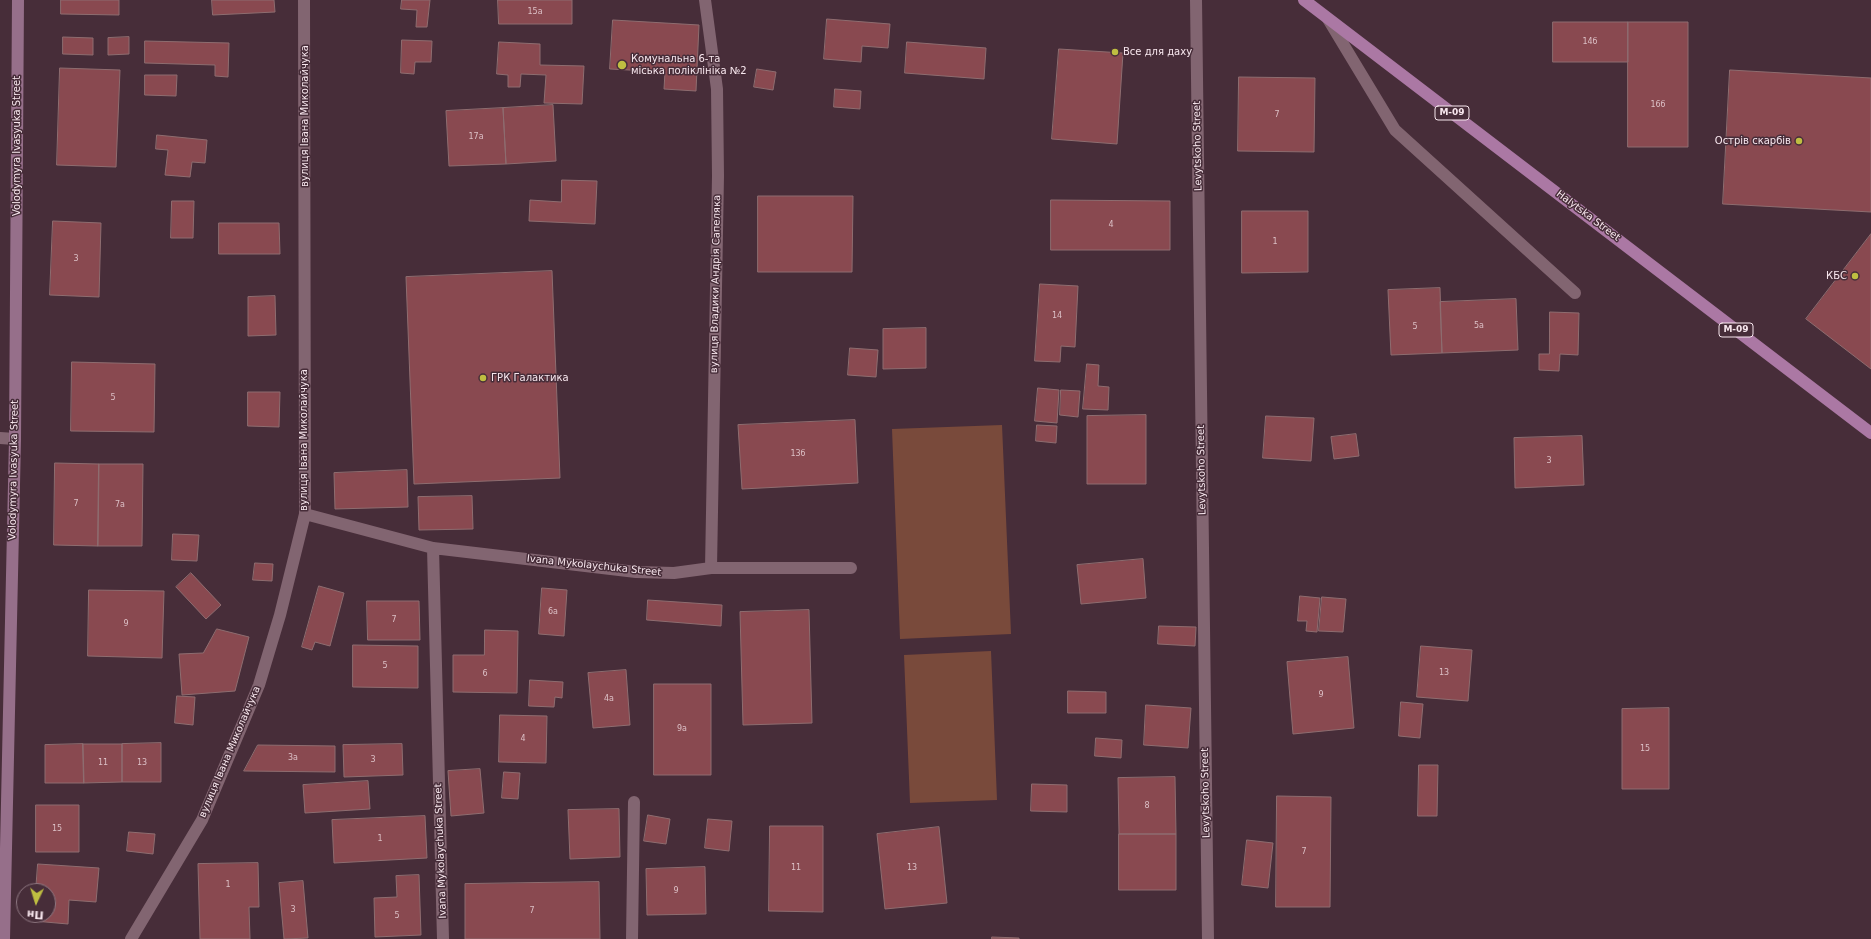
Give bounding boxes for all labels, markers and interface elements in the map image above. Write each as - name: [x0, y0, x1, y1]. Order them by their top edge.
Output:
- house number: 15а: [527, 7, 543, 17]
- house number: 14б: [1582, 37, 1598, 47]
- street label: вулиця Івана Миколайчука: [299, 45, 311, 187]
- place label: Все для даху: [1123, 46, 1192, 58]
- marker: Все для даху: [1110, 47, 1120, 57]
- place label: Комунальна 6-та міська поліклініка №2: [631, 53, 747, 76]
- marker: Комунальна 6-та міська поліклініка №2: [616, 59, 628, 71]
- street label: Volodymyra Ivasyuka Street: [11, 76, 23, 216]
- house number: 16б: [1650, 100, 1666, 110]
- street label: Levytskoho Street: [1191, 101, 1205, 191]
- road number: М-09: [1435, 106, 1469, 120]
- house number: 7: [1274, 110, 1280, 120]
- house number: 17а: [468, 132, 484, 142]
- place label: Острів скарбів: [1715, 135, 1791, 147]
- marker: Острів скарбів: [1794, 136, 1804, 146]
- street label: Halytska Street: [1554, 188, 1622, 244]
- street label: вулиця Владики Андрія Сапеляка: [708, 195, 724, 373]
- house number: 4: [1108, 220, 1114, 230]
- house number: 1: [1272, 237, 1278, 247]
- house number: 3: [73, 254, 79, 264]
- place label: КБС: [1826, 270, 1847, 282]
- marker: КБС: [1850, 271, 1860, 281]
- house number: 14: [1052, 311, 1062, 321]
- house number: 5а: [1474, 321, 1484, 331]
- house number: 5: [1412, 322, 1418, 332]
- road number: М-09: [1719, 323, 1753, 337]
- street label: вулиця Івана Миколайчука: [298, 369, 310, 511]
- place label: ГРК Галактика: [491, 372, 569, 384]
- marker: ГРК Галактика: [478, 373, 488, 383]
- house number: 5: [110, 393, 116, 403]
- street label: Volodymyra Ivasyuka Street: [7, 400, 21, 540]
- street label: Levytskoho Street: [1195, 425, 1209, 515]
- house number: 13б: [790, 449, 806, 459]
- house number: 3: [1546, 456, 1552, 466]
- house number: 7: [73, 499, 79, 509]
- house number: 7а: [115, 500, 125, 510]
- street label: Ivana Mykolaychuka Street: [526, 553, 662, 579]
- house number: 6а: [548, 607, 558, 617]
- house number: 7: [391, 615, 397, 625]
- house number: 9: [123, 619, 129, 629]
- house number: 5: [382, 661, 388, 671]
- house number: 13: [1439, 668, 1449, 678]
- house number: 6: [482, 669, 488, 679]
- street label: вулиця Івана Миколайчука: [197, 684, 263, 820]
- house number: 9: [1318, 690, 1324, 700]
- house number: 4а: [604, 694, 614, 704]
- house number: 9а: [677, 724, 687, 734]
- house number: 4: [520, 734, 526, 744]
- house number: 15: [1640, 744, 1650, 754]
- street label: Levytskoho Street: [1199, 748, 1213, 838]
- house number: 3а: [288, 753, 298, 763]
- house number: 3: [370, 755, 376, 765]
- house number: 11: [98, 758, 108, 768]
- house number: 13: [137, 758, 147, 768]
- street label: Ivana Mykolaychuka Street: [433, 783, 449, 919]
- house number: 8: [1144, 801, 1150, 811]
- house number: 15: [52, 824, 62, 834]
- house number: 1: [377, 834, 383, 844]
- house number: 7: [1301, 847, 1307, 857]
- house number: 11: [791, 863, 801, 873]
- house number: 13: [907, 863, 917, 873]
- house number: 1: [225, 880, 231, 890]
- north arrow: [16, 883, 56, 923]
- house number: 9: [673, 886, 679, 896]
- house number: 3: [290, 905, 296, 915]
- house number: 7: [529, 906, 535, 916]
- text: Пн: [26, 907, 44, 922]
- house number: 5: [394, 911, 400, 921]

